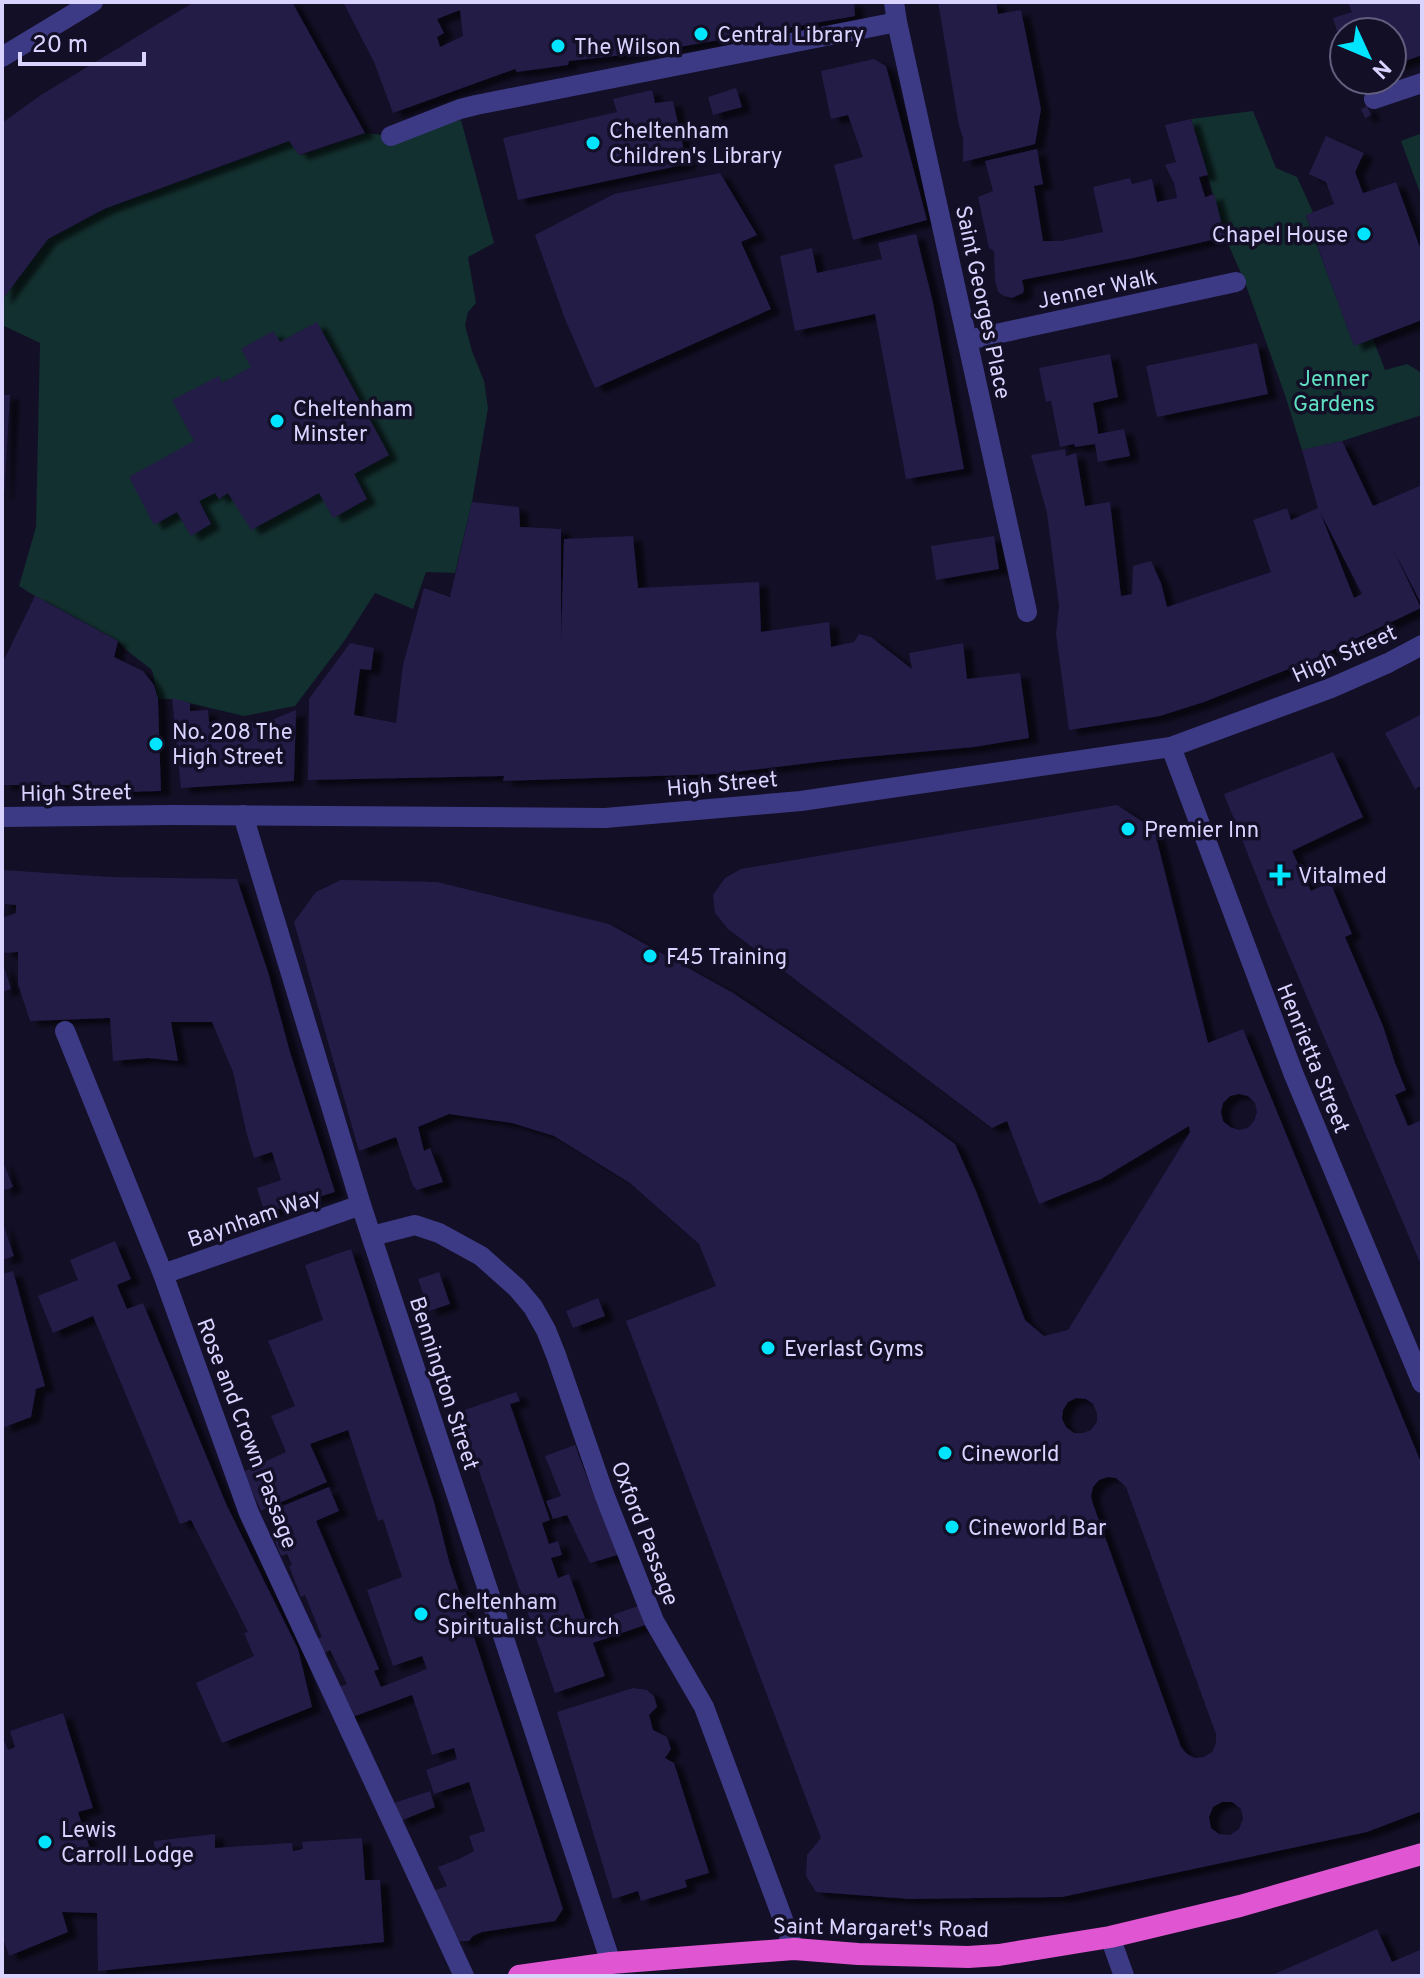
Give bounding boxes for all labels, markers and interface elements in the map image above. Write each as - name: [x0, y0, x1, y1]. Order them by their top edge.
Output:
- scale bar: [20, 16, 144, 66]
- north arrow: [1328, 16, 1408, 96]
- place label: Central Library: [717, 23, 864, 50]
- marker: Central Library: [692, 25, 710, 43]
- text: 20 m: [32, 31, 88, 61]
- place label: The Wilson: [574, 35, 681, 62]
- marker: The Wilson: [549, 37, 567, 55]
- text: N: [1365, 53, 1396, 83]
- place label: Cheltenham Children's Library: [609, 119, 783, 171]
- marker: Cheltenham Children's Library: [584, 134, 602, 152]
- street label: Saint Georges Place: [948, 203, 1015, 402]
- place label: Chapel House: [1212, 223, 1348, 250]
- marker: Chapel House: [1355, 225, 1373, 243]
- street label: Jenner Walk: [1035, 265, 1160, 316]
- park label: Jenner Gardens: [1293, 367, 1375, 419]
- place label: Cheltenham Minster: [293, 397, 413, 449]
- marker: Cheltenham Minster: [268, 412, 286, 430]
- street label: High Street: [1289, 620, 1401, 690]
- place label: No. 208 The High Street: [172, 720, 293, 772]
- marker: No. 208 The High Street: [147, 735, 165, 753]
- street label: High Street: [666, 767, 779, 804]
- street label: High Street: [20, 780, 132, 809]
- place label: Premier Inn: [1144, 818, 1259, 845]
- marker: Premier Inn: [1119, 820, 1137, 838]
- marker: Vitalmed: [1269, 864, 1291, 886]
- place label: Vitalmed: [1298, 864, 1387, 891]
- place label: F45 Training: [666, 945, 787, 972]
- marker: F45 Training: [641, 947, 659, 965]
- street label: Henrietta Street: [1269, 980, 1354, 1138]
- street label: Baynham Way: [185, 1184, 325, 1255]
- street label: Bennington Street: [402, 1294, 483, 1474]
- street label: Rose and Crown Passage: [189, 1315, 302, 1553]
- place label: Everlast Gyms: [784, 1337, 924, 1364]
- marker: Everlast Gyms: [759, 1339, 777, 1357]
- place label: Cineworld: [961, 1442, 1059, 1469]
- marker: Cineworld: [936, 1444, 954, 1462]
- street label: Oxford Passage: [604, 1458, 684, 1610]
- place label: Cineworld Bar: [968, 1516, 1107, 1543]
- marker: Cineworld Bar: [943, 1518, 961, 1536]
- place label: Cheltenham Spiritualist Church: [437, 1590, 620, 1642]
- marker: Cheltenham Spiritualist Church: [412, 1605, 430, 1623]
- place label: Lewis Carroll Lodge: [61, 1818, 194, 1870]
- marker: Lewis Carroll Lodge: [36, 1833, 54, 1851]
- street label: Saint Margaret's Road: [773, 1914, 989, 1945]

